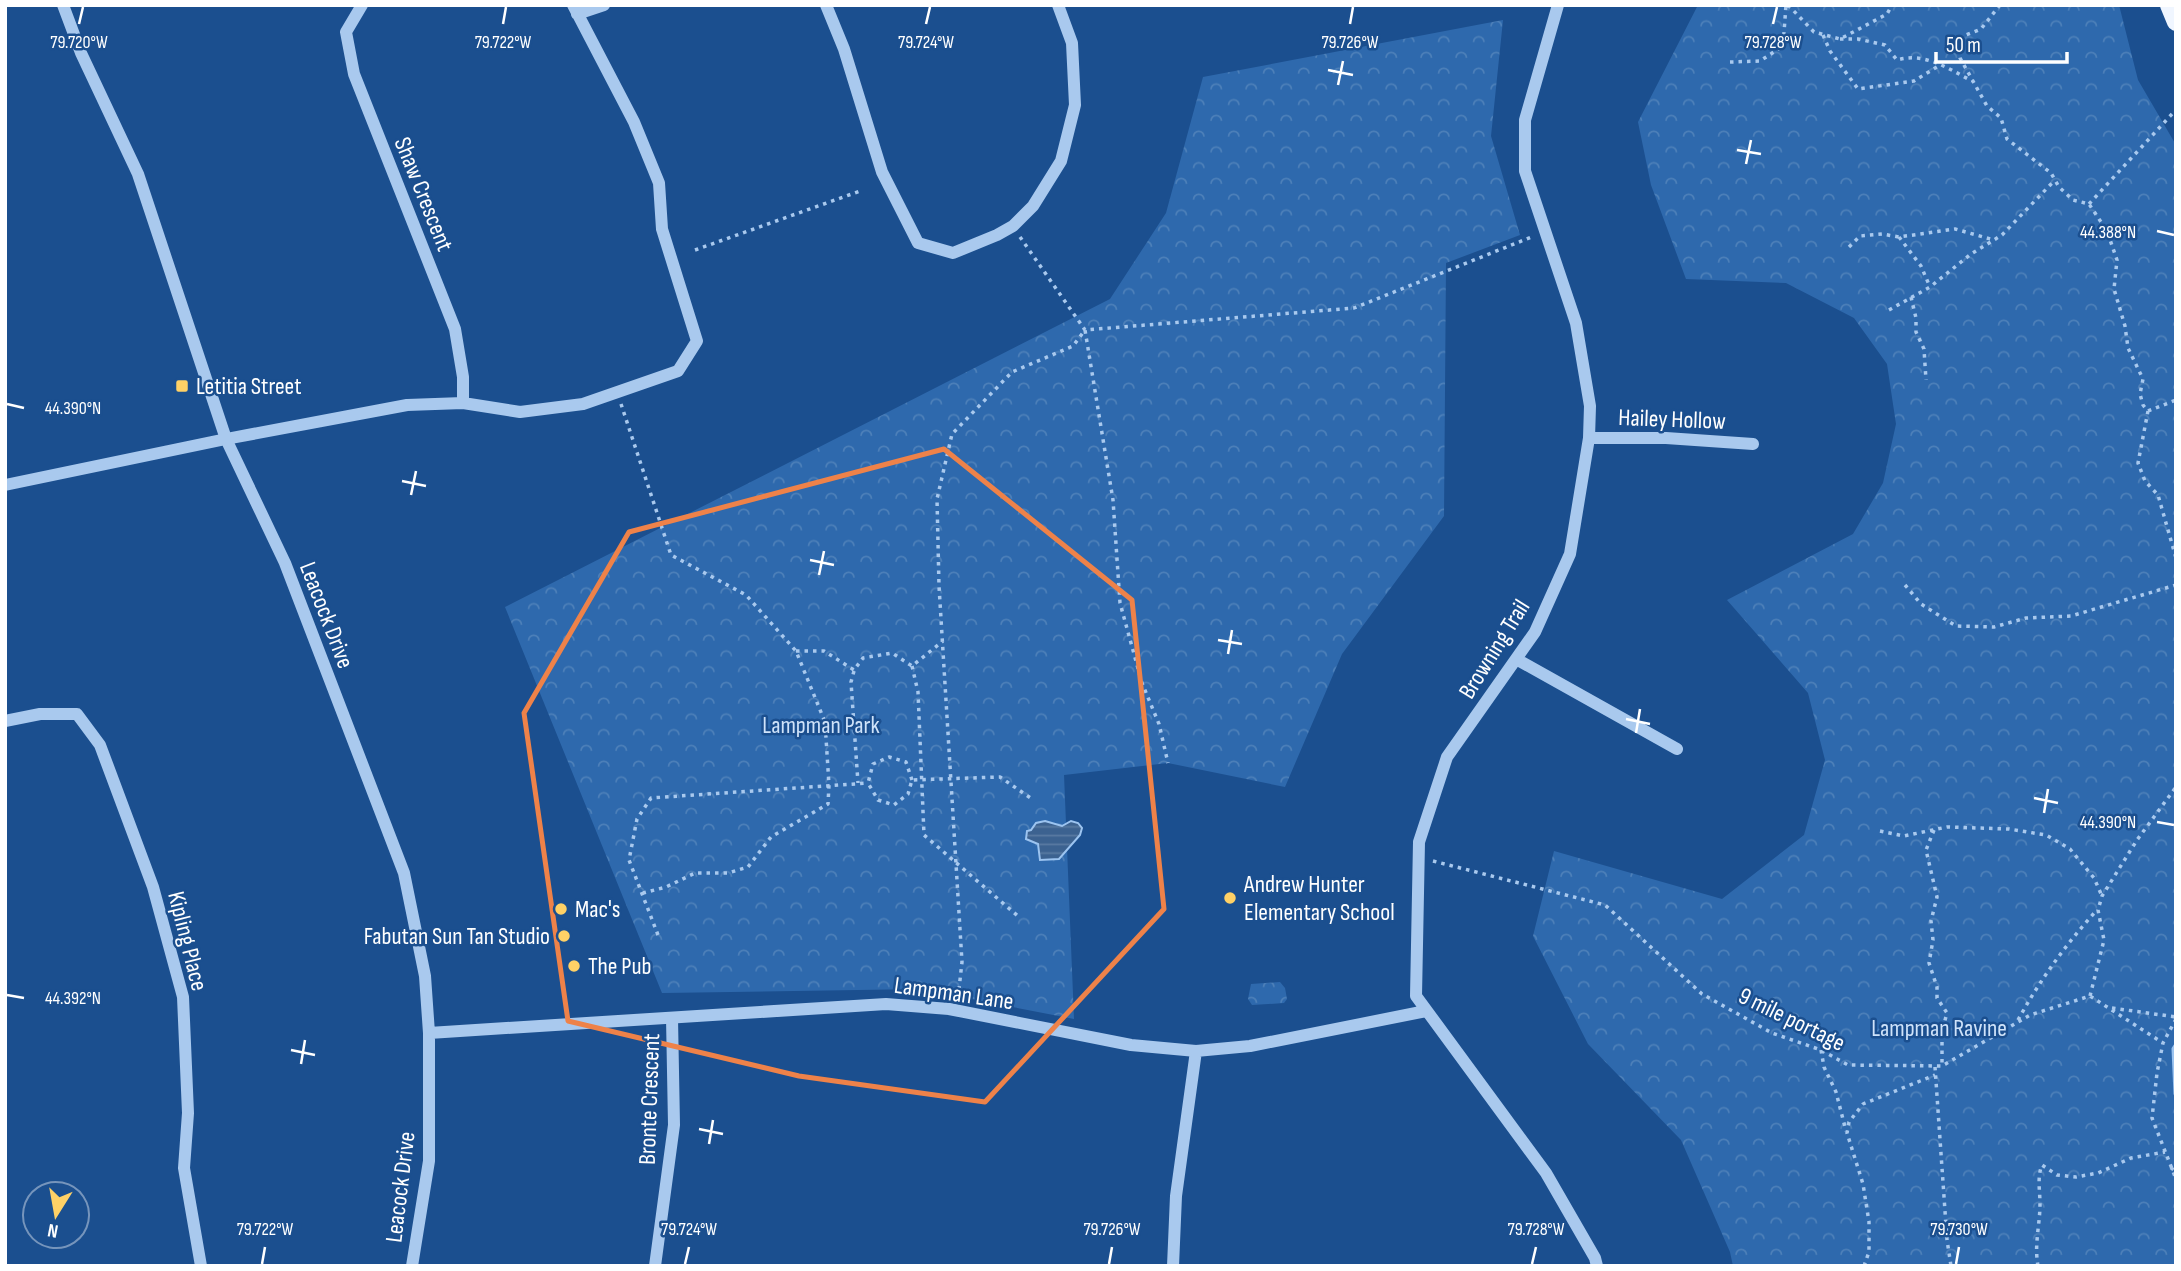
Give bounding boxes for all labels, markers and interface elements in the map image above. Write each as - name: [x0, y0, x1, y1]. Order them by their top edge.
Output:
- scale bar: [1936, 21, 2067, 65]
- text: 79.720°W: [50, 32, 108, 53]
- text: 79.722°W: [475, 32, 532, 53]
- text: 79.724°W: [898, 32, 954, 53]
- text: 79.726°W: [1321, 32, 1379, 53]
- text: 79.728°W: [1745, 32, 1802, 53]
- text: 50 m: [1946, 33, 1981, 58]
- street label: Shaw Crescent: [388, 133, 459, 255]
- text: 44.388°N: [2080, 222, 2136, 243]
- place label: Letitia Street: [196, 372, 301, 401]
- marker: Letitia Street: [174, 378, 190, 394]
- text: 44.390°N: [45, 398, 101, 419]
- street label: Hailey Hollow: [1618, 403, 1726, 436]
- street label: Leacock Drive: [293, 558, 360, 672]
- street label: Browning Trail: [1453, 594, 1536, 704]
- park label: Lampman Park: [762, 711, 880, 740]
- text: 44.390°N: [2080, 812, 2136, 833]
- place label: Andrew Hunter Elementary School: [1243, 870, 1395, 927]
- street label: Kipling Place: [161, 888, 214, 994]
- marker: Andrew Hunter Elementary School: [1222, 890, 1238, 906]
- place label: Mac's: [575, 895, 620, 924]
- marker: Mac's: [553, 901, 569, 917]
- place label: Fabutan Sun Tan Studio: [364, 922, 550, 951]
- marker: Fabutan Sun Tan Studio: [556, 928, 572, 944]
- place label: The Pub: [588, 952, 651, 981]
- marker: The Pub: [566, 958, 582, 974]
- street label: Lampman Lane: [892, 971, 1015, 1016]
- street label: 9 mile portage: [1734, 981, 1850, 1058]
- text: 44.392°N: [45, 988, 101, 1009]
- park label: Lampman Ravine: [1871, 1014, 2007, 1043]
- street label: Bronte Crescent: [633, 1033, 666, 1165]
- street label: Leacock Drive: [379, 1130, 422, 1244]
- north arrow: [21, 1180, 91, 1250]
- text: N: [46, 1218, 60, 1242]
- text: 79.722°W: [237, 1219, 294, 1240]
- text: 79.724°W: [661, 1219, 717, 1240]
- text: 79.726°W: [1083, 1219, 1141, 1240]
- text: 79.728°W: [1508, 1219, 1565, 1240]
- text: 79.730°W: [1930, 1219, 1988, 1240]

